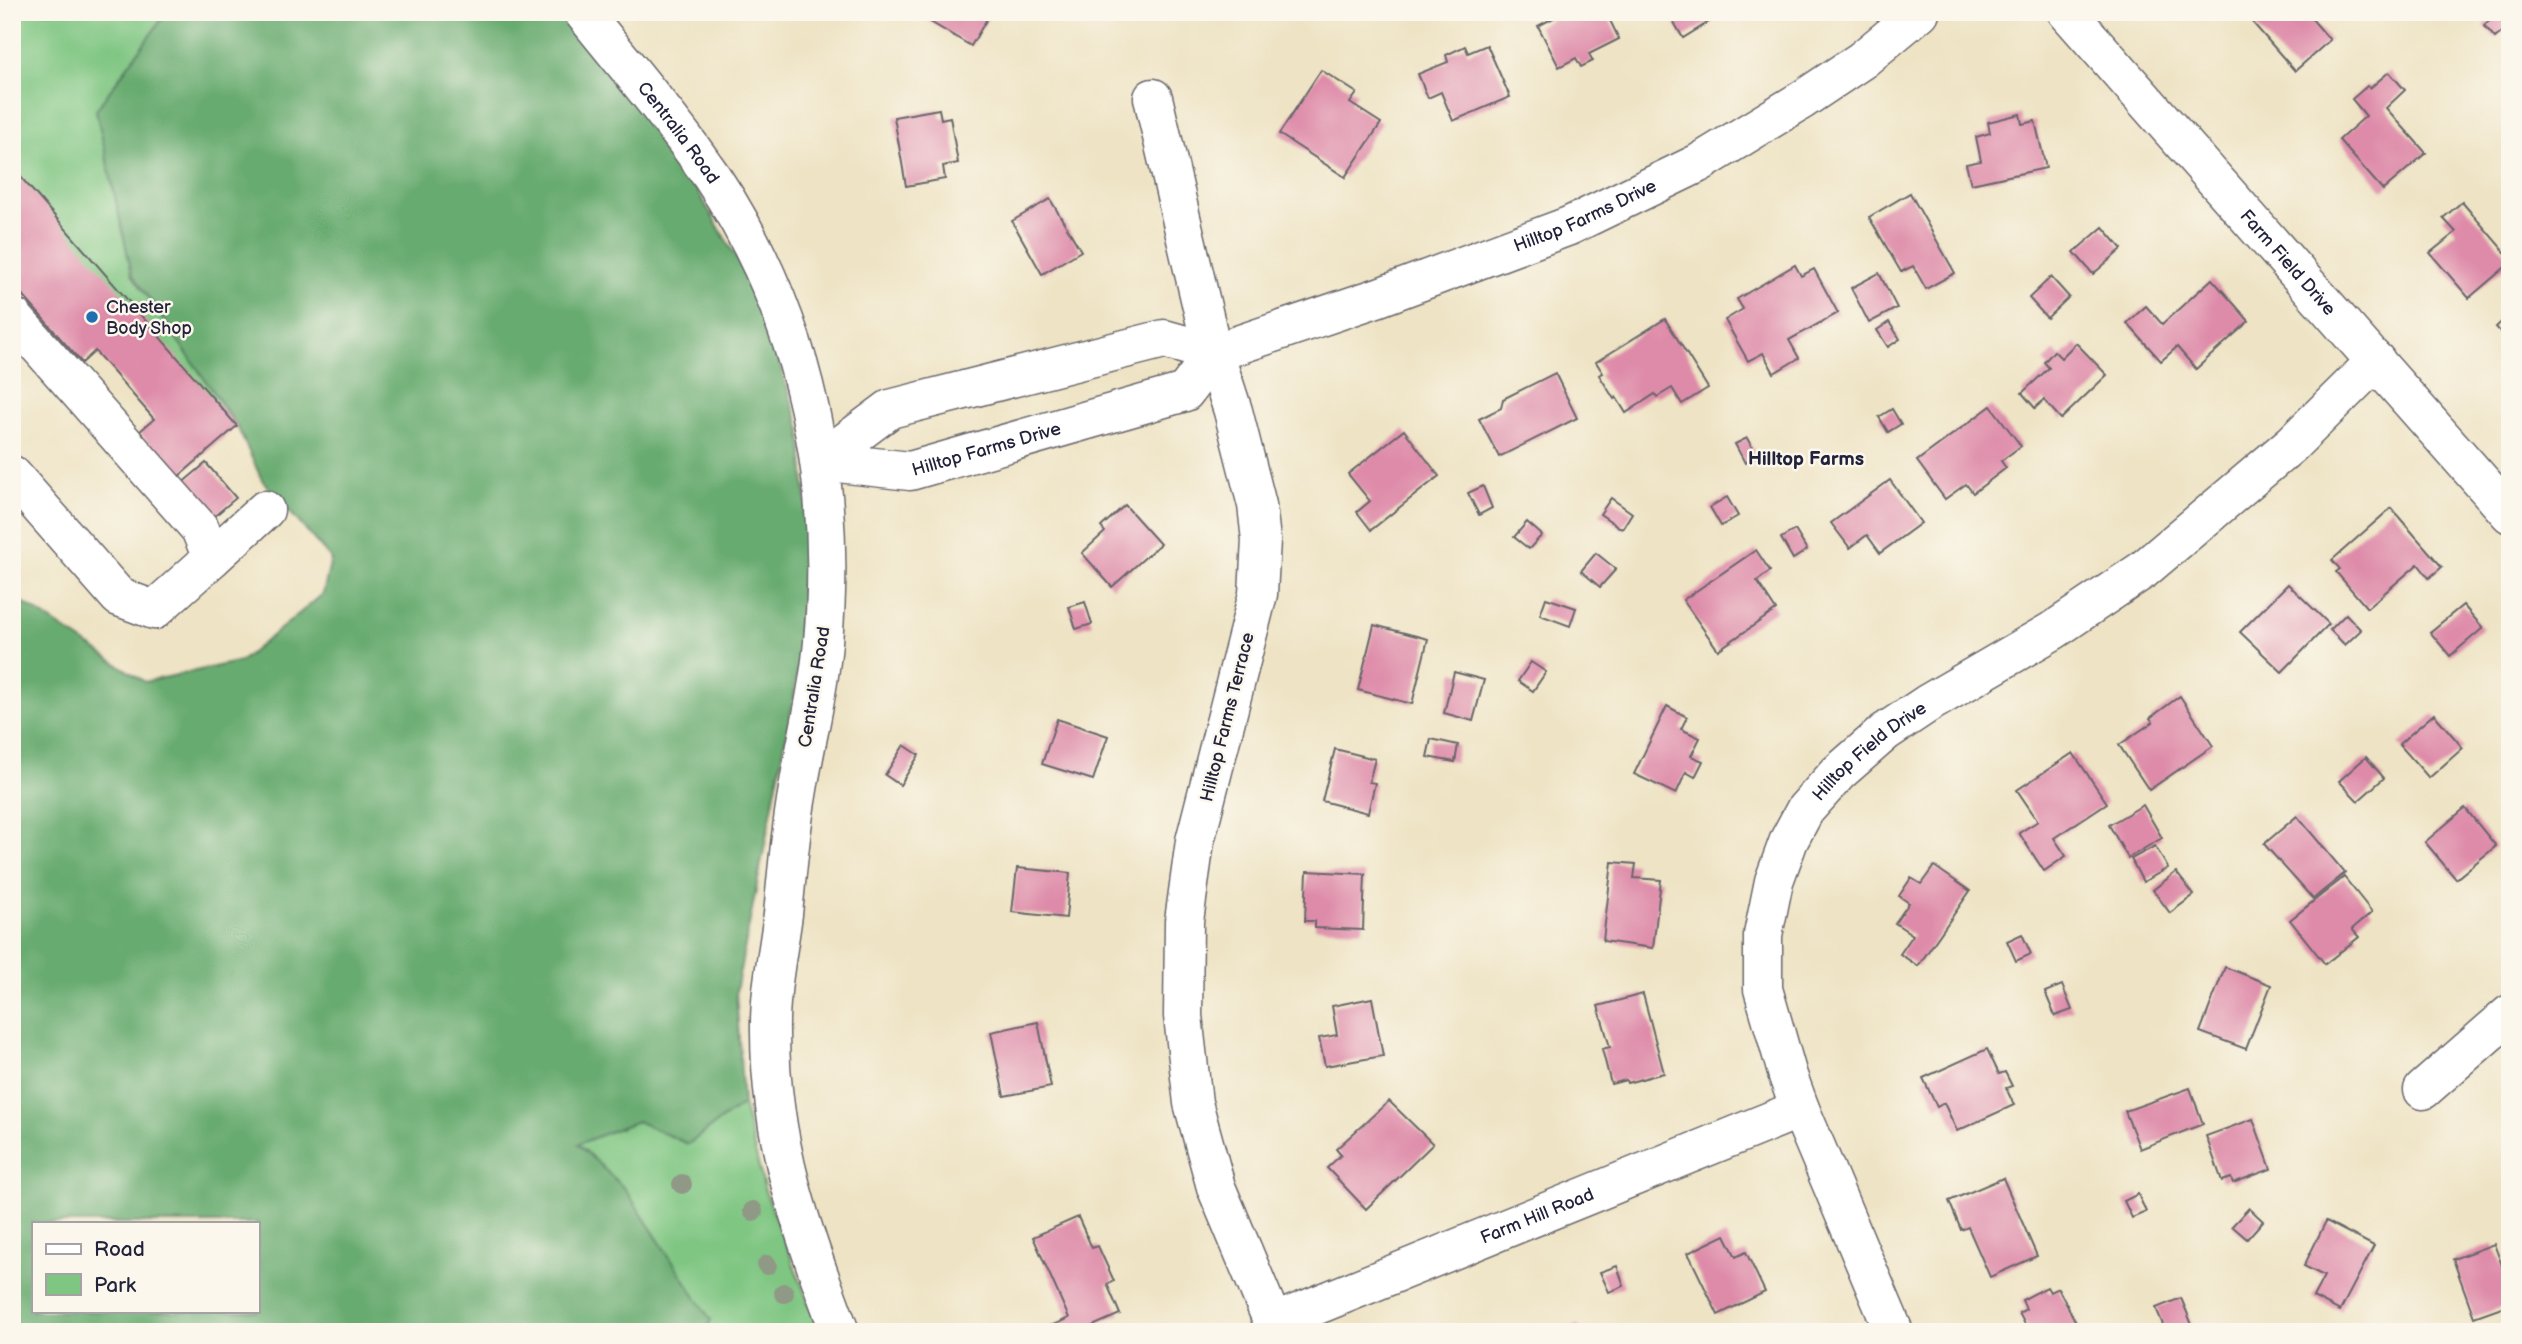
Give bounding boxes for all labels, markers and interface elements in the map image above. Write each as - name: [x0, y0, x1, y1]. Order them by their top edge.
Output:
- street label: Centralia Road: [633, 78, 723, 188]
- street label: Hilltop Farms Drive: [1511, 175, 1660, 257]
- street label: Farm Field Drive: [2235, 206, 2340, 320]
- place label: Chester Body Shop: [106, 297, 192, 339]
- marker: Chester Body Shop: [84, 309, 100, 325]
- street label: Hilltop Farms Drive: [910, 418, 1064, 481]
- district label: Hilltop Farms: [1748, 448, 1864, 471]
- street label: Centralia Road: [795, 625, 834, 749]
- street label: Hilltop Farms Terrace: [1196, 630, 1259, 804]
- street label: Hilltop Field Drive: [1808, 697, 1931, 805]
- street label: Farm Hill Road: [1477, 1184, 1597, 1249]
- legend: [32, 1222, 259, 1312]
- text: Road: [94, 1237, 145, 1262]
- text: Park: [94, 1273, 137, 1298]

